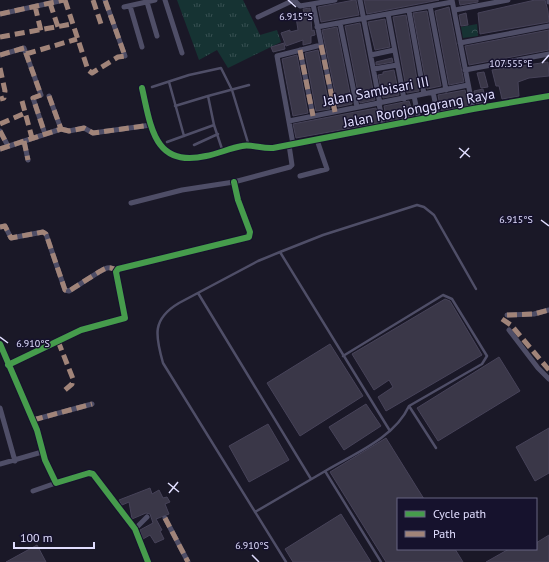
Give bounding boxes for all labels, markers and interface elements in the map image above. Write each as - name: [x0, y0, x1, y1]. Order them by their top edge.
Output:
- text: 6.915°S: [279, 10, 313, 23]
- text: 107.555°E: [489, 57, 533, 70]
- street label: Jalan Sambisari III: [320, 72, 431, 110]
- street label: Jalan Rorojonggrang Raya: [341, 84, 496, 132]
- text: 6.915°S: [499, 213, 533, 226]
- text: 6.910°S: [16, 337, 50, 350]
- legend: [397, 498, 537, 550]
- text: Cycle path: [433, 506, 486, 521]
- scale bar: [14, 524, 94, 550]
- text: Path: [433, 526, 456, 541]
- text: 100 m: [20, 530, 53, 545]
- text: 6.910°S: [235, 539, 269, 552]

